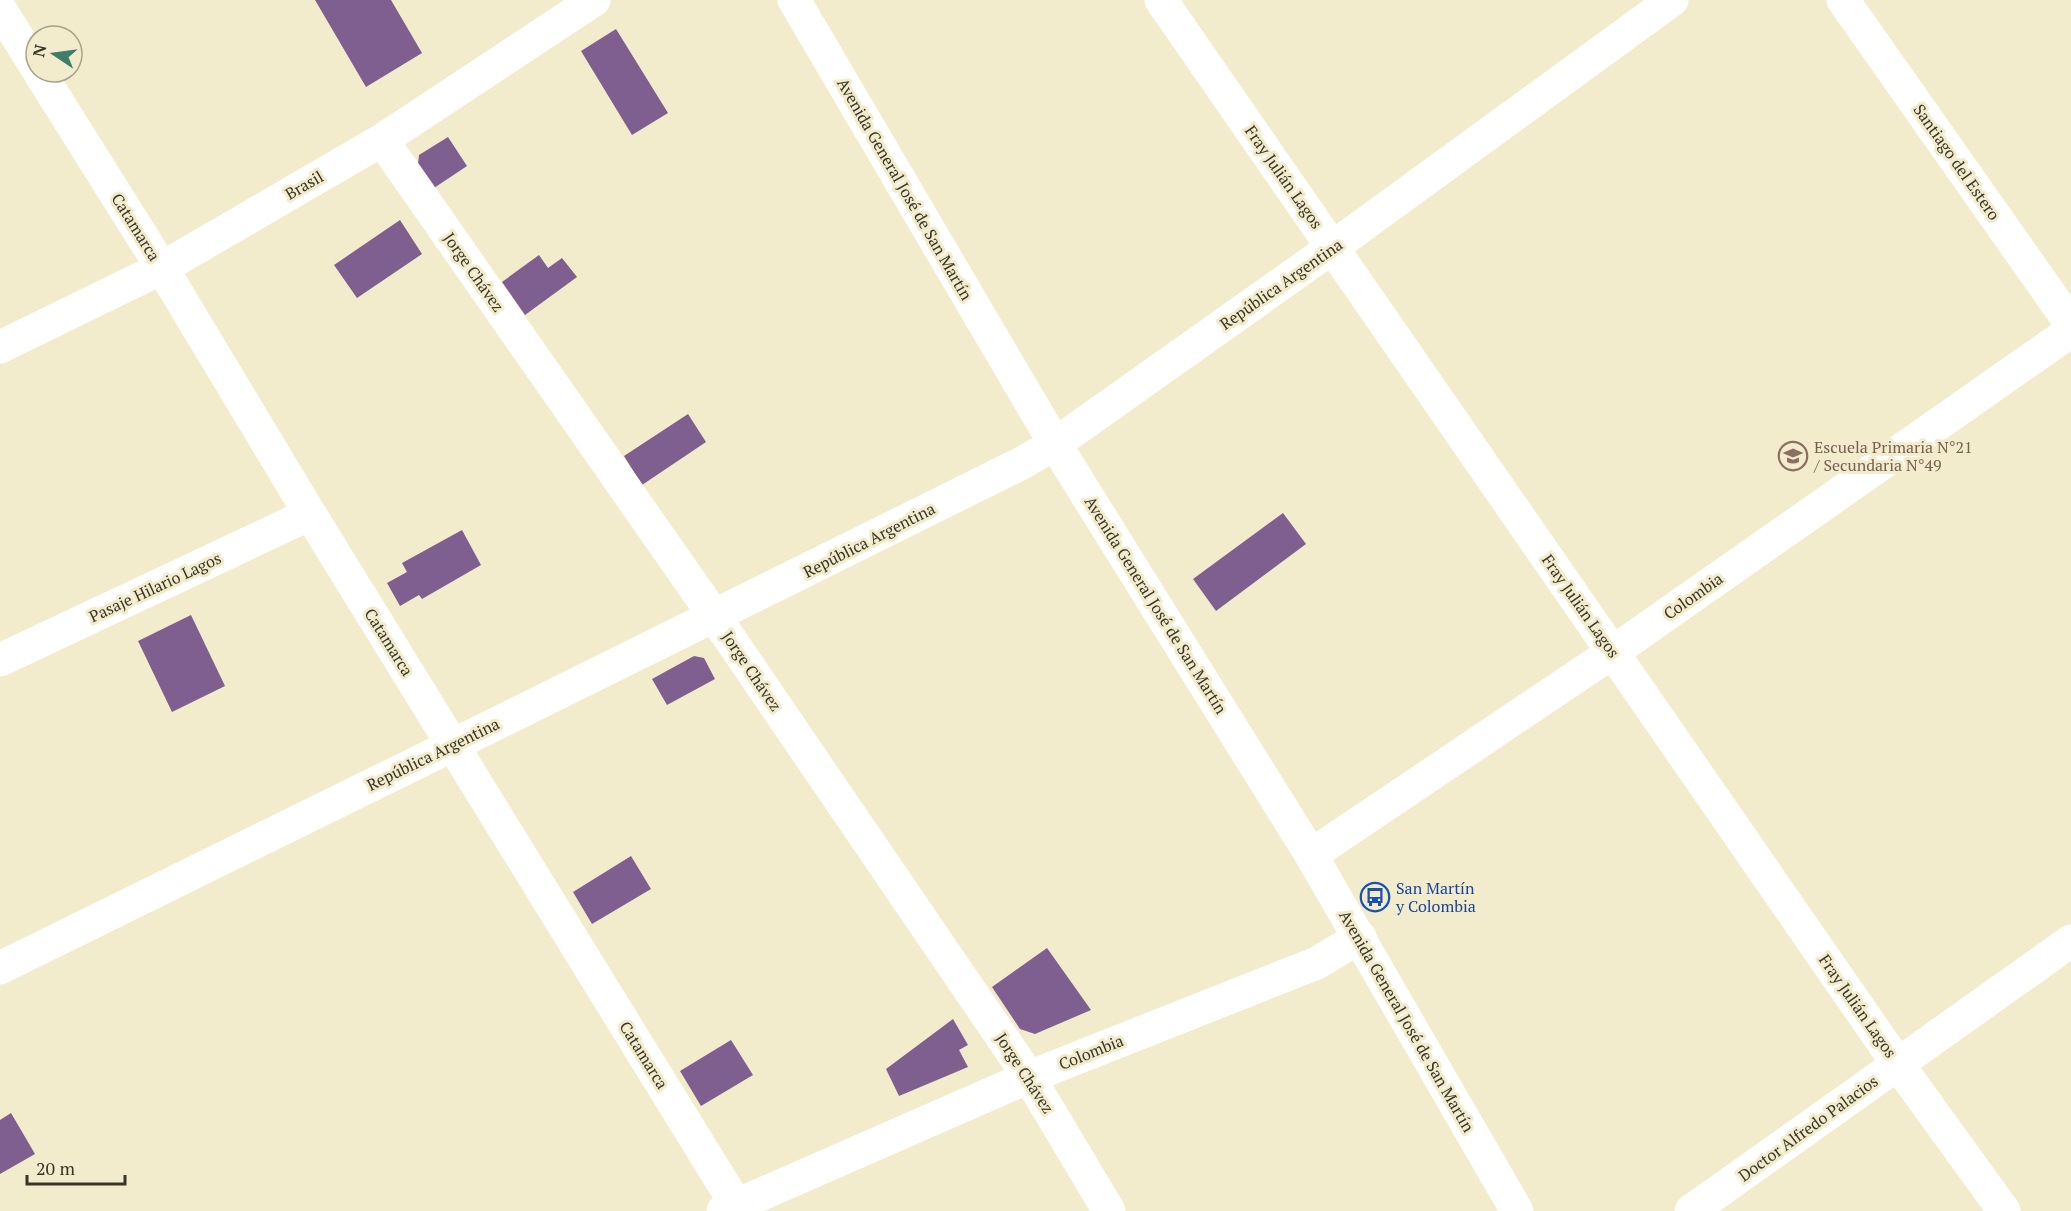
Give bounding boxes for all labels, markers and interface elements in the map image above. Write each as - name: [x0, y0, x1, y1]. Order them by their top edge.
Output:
- north arrow: [24, 24, 84, 84]
- text: N: [27, 42, 51, 59]
- street label: Avenida General José de San Martín: [832, 74, 978, 304]
- street label: Santiago del Estero: [1909, 100, 2005, 225]
- street label: Fray Julián Lagos: [1240, 121, 1328, 233]
- street label: Brasil: [281, 165, 327, 205]
- street label: Catamarca: [107, 189, 165, 265]
- street label: Jorge Chávez: [439, 228, 509, 316]
- street label: República Argentina: [1215, 233, 1347, 335]
- place label: Escuela Primaria N°21 / Secundaria N°49: [1813, 436, 1973, 476]
- school or university icon: Escuela Primaria N°21 / Secundaria N°49: [1777, 440, 1809, 472]
- street label: Avenida General José de San Martín: [1080, 492, 1233, 718]
- street label: República Argentina: [799, 497, 939, 583]
- street label: Pasaje Hilario Lagos: [85, 547, 225, 627]
- street label: Fray Julián Lagos: [1537, 550, 1625, 662]
- street label: Colombia: [1659, 568, 1727, 624]
- street label: Catamarca: [360, 604, 418, 680]
- street label: Jorge Chávez: [717, 627, 787, 715]
- street label: República Argentina: [363, 712, 503, 796]
- place label: San Martín y Colombia: [1395, 877, 1476, 917]
- bus stop icon: San Martín y Colombia: [1359, 881, 1391, 913]
- street label: Avenida General José de San Martín: [1334, 906, 1480, 1136]
- street label: Fray Julián Lagos: [1814, 950, 1902, 1062]
- street label: Catamarca: [615, 1017, 673, 1093]
- street label: Jorge Chávez: [991, 1028, 1059, 1118]
- street label: Colombia: [1055, 1029, 1127, 1075]
- street label: Doctor Alfredo Palacios: [1734, 1070, 1882, 1186]
- scale bar: [27, 1148, 124, 1186]
- text: 20 m: [36, 1156, 76, 1180]

